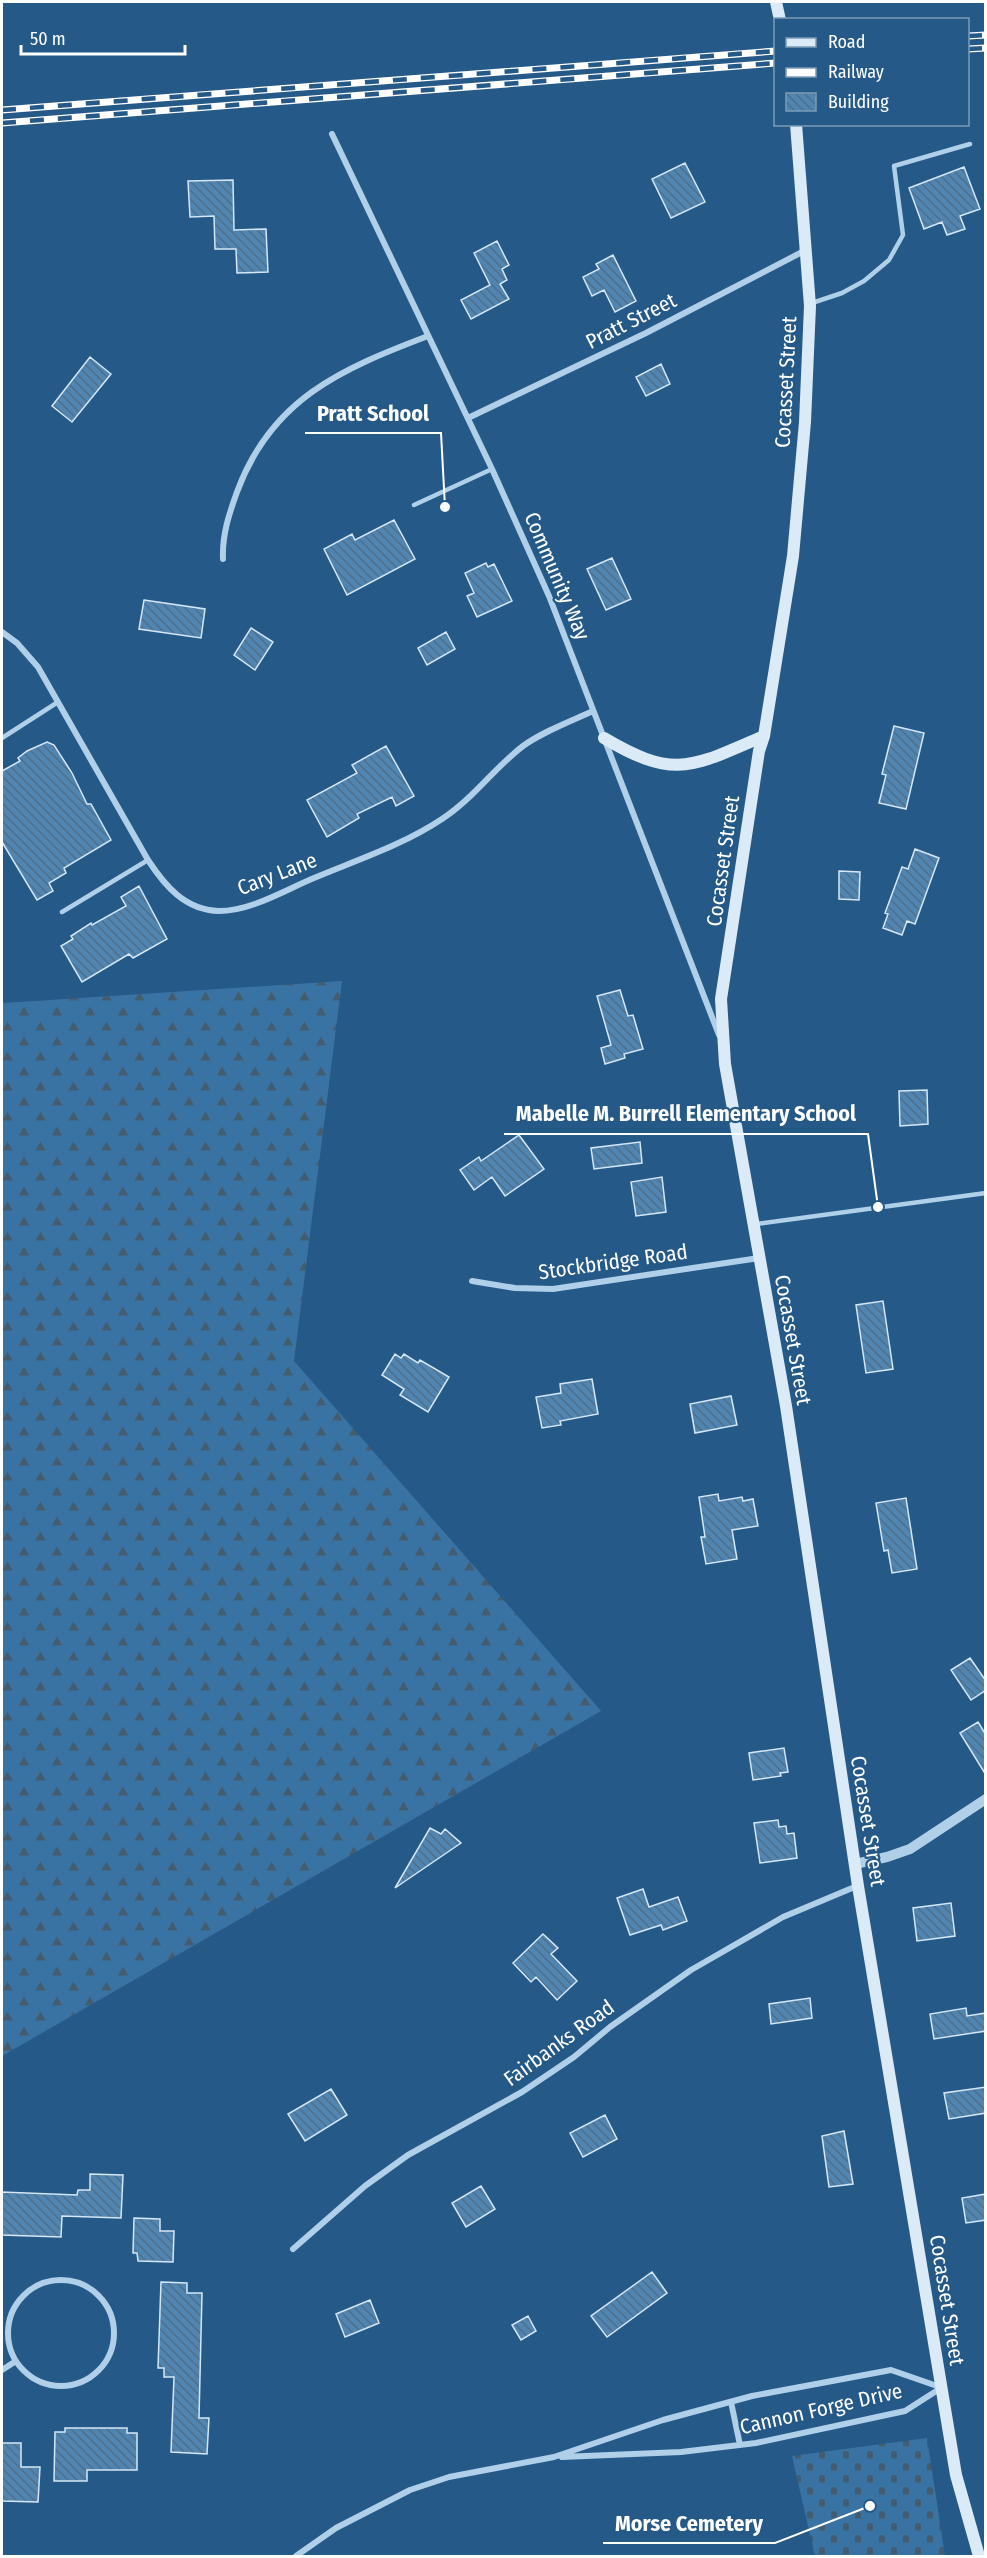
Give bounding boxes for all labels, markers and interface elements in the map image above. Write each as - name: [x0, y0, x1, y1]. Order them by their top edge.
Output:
- scale bar: [21, 18, 184, 56]
- legend: [774, 18, 969, 126]
- text: 50 m: [30, 28, 66, 50]
- text: Road: [828, 31, 865, 53]
- text: Railway: [828, 61, 884, 83]
- text: Building: [828, 91, 889, 113]
- street label: Pratt Street: [582, 287, 681, 355]
- street label: Cocasset Street: [770, 315, 802, 448]
- callout: Pratt School: [305, 393, 441, 433]
- text: Pratt School: [317, 400, 430, 427]
- street label: Community Way: [518, 508, 596, 644]
- street label: Cocasset Street: [701, 794, 745, 928]
- street label: Cary Lane: [233, 847, 321, 901]
- callout: Mabelle M. Burrell Elementary School: [504, 1094, 868, 1134]
- text: Mabelle M. Burrell Elementary School: [516, 1100, 857, 1127]
- street label: Stockbridge Road: [537, 1239, 689, 1285]
- street label: Cocasset Street: [769, 1273, 817, 1407]
- street label: Cocasset Street: [845, 1754, 891, 1888]
- street label: Fairbanks Road: [499, 1994, 619, 2092]
- street label: Cocasset Street: [924, 2233, 970, 2367]
- street label: Cannon Forge Drive: [737, 2378, 905, 2440]
- callout: Morse Cemetery: [603, 2503, 775, 2543]
- text: Morse Cemetery: [615, 2510, 764, 2537]

